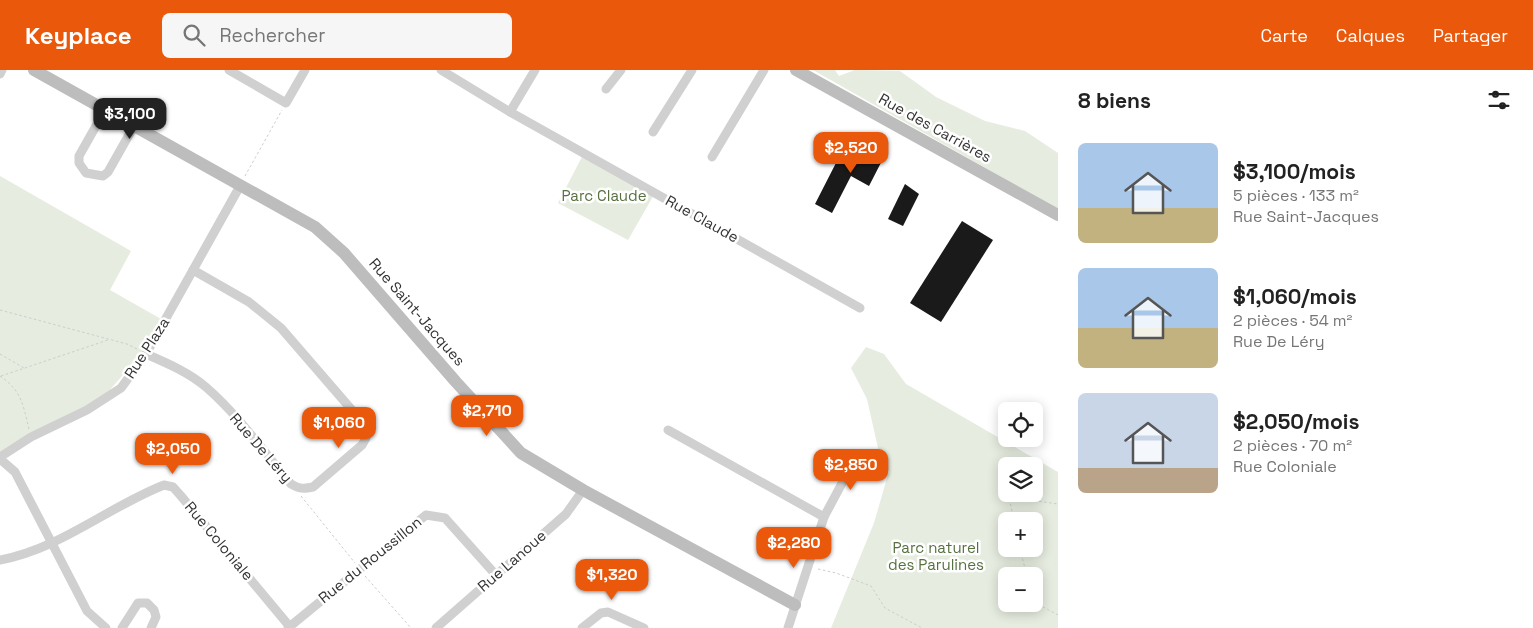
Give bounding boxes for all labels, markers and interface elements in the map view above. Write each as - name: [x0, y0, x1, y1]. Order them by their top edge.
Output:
- search box: [162, 13, 512, 58]
- text: Keyplace: [25, 20, 132, 51]
- icon: search: [180, 21, 208, 49]
- text: Rechercher: [220, 23, 325, 48]
- text: Carte: [1261, 24, 1308, 47]
- text: Calques: [1336, 24, 1405, 47]
- text: Partager: [1433, 24, 1508, 47]
- icon: filters: [1485, 86, 1513, 114]
- text: 8 biens: [1078, 87, 1151, 114]
- street label: Rue des Carrières: [876, 89, 995, 166]
- pin: $3,100: [89, 98, 171, 140]
- text: $3,100: [104, 103, 156, 124]
- pin: $2,520: [810, 132, 892, 174]
- text: $2,520: [824, 137, 878, 158]
- text: $3,100/mois: [1233, 158, 1356, 185]
- icon: home: [1118, 163, 1178, 223]
- text: 5 pièces · 133 m²: [1233, 185, 1359, 206]
- park label: Parc Claude: [561, 186, 647, 205]
- street label: Rue Claude: [662, 191, 742, 247]
- text: Rue Saint-Jacques: [1233, 206, 1379, 227]
- street label: Rue Saint-Jacques: [365, 254, 470, 370]
- text: $1,060/mois: [1233, 283, 1357, 310]
- icon: home: [1118, 288, 1178, 348]
- text: 2 pièces · 54 m²: [1233, 310, 1352, 331]
- street label: Rue Plaza: [120, 313, 174, 382]
- text: Rue De Léry: [1233, 331, 1325, 352]
- pin: $2,710: [446, 394, 528, 437]
- text: $2,710: [462, 400, 512, 421]
- map controls: [998, 402, 1043, 612]
- button: locate: [998, 402, 1043, 447]
- pin: $1,060: [298, 406, 380, 449]
- text: $2,050/mois: [1233, 408, 1359, 435]
- street label: Rue De Léry: [226, 409, 297, 486]
- text: $1,060: [313, 412, 365, 433]
- icon: home: [1118, 413, 1178, 473]
- pin: $2,050: [132, 432, 214, 475]
- text: 2 pièces · 70 m²: [1233, 435, 1352, 456]
- text: $2,050: [146, 438, 200, 459]
- pin: $2,850: [810, 448, 892, 491]
- text: $2,850: [824, 454, 878, 475]
- text: Rue Coloniale: [1233, 456, 1337, 477]
- button: layers: [998, 457, 1043, 502]
- street label: Rue Coloniale: [181, 497, 258, 584]
- street label: Rue du Roussillon: [314, 512, 425, 607]
- button: +: [998, 512, 1043, 557]
- street label: Rue Lanoue: [473, 526, 550, 596]
- pin: $2,280: [753, 526, 835, 569]
- text: $2,280: [767, 532, 821, 553]
- park label: Parc naturel des Parulines: [888, 538, 984, 574]
- pin: $1,320: [571, 558, 653, 601]
- text: $1,320: [586, 564, 638, 585]
- button: −: [998, 567, 1043, 612]

